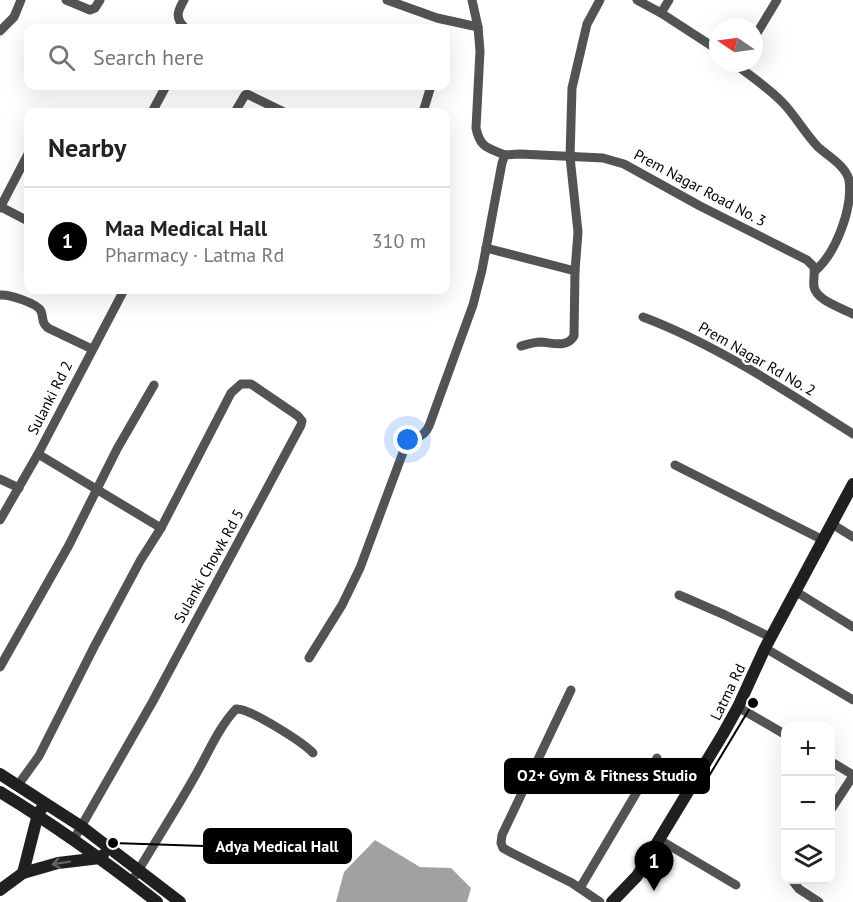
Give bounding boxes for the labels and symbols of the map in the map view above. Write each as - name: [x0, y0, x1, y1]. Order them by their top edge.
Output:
- north arrow: [709, 18, 763, 72]
- street label: Prem Nagar Road No. 3: [631, 145, 770, 230]
- street label: Prem Nagar Rd No. 2: [695, 317, 819, 400]
- street label: Sulanki Rd 2: [23, 358, 76, 438]
- your location: [393, 425, 422, 454]
- street label: Sulanki Chowk Rd 5: [169, 506, 248, 626]
- street label: Latma Rd: [706, 660, 749, 723]
- callout: O2+ Gym & Fitness Studio: [505, 759, 709, 793]
- text: O2+ Gym & Fitness Studio: [517, 765, 697, 785]
- callout: Adya Medical Hall: [204, 829, 351, 863]
- text: Adya Medical Hall: [215, 836, 339, 856]
- pin: 1: [634, 842, 674, 891]
- one-way arrow: [52, 858, 71, 869]

